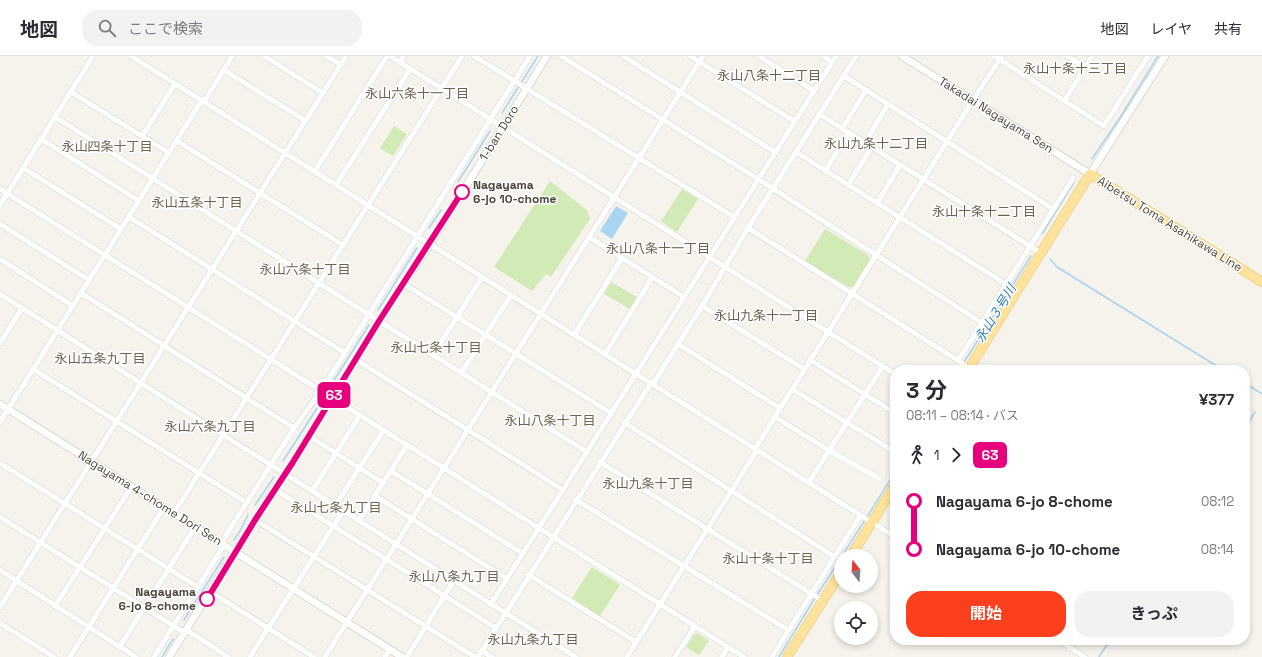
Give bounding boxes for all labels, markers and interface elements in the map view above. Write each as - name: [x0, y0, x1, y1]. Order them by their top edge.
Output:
- search box: [82, 10, 362, 46]
- text: 地図: [20, 17, 58, 42]
- icon: search: [96, 17, 118, 39]
- text: ここで検索: [128, 19, 203, 38]
- text: 地図: [1100, 20, 1128, 38]
- text: レイヤ: [1150, 20, 1192, 38]
- text: 共有: [1214, 20, 1242, 38]
- district label: 永山十条十三丁目: [1023, 60, 1127, 77]
- district label: 永山八条十二丁目: [717, 67, 821, 84]
- street label: Takadai Nagayama Sen: [936, 73, 1056, 157]
- district label: 永山六条十一丁目: [365, 85, 469, 102]
- street label: 1-ban Doro: [476, 102, 522, 164]
- district label: 永山九条十二丁目: [824, 135, 928, 152]
- district label: 永山四条十丁目: [61, 138, 153, 155]
- street label: Aibetsu Toma Asahikawa Line: [1094, 173, 1246, 275]
- place label: Nagayama 6-jo 10-chome: [473, 177, 557, 207]
- marker: Nagayama 6-jo 10-chome: [454, 184, 470, 200]
- district label: 永山五条十丁目: [151, 194, 243, 211]
- district label: 永山十条十二丁目: [932, 203, 1036, 220]
- district label: 永山八条十一丁目: [606, 240, 710, 257]
- district label: 永山六条十丁目: [259, 261, 351, 278]
- water label: 永山３号川: [971, 280, 1021, 345]
- district label: 永山九条十一丁目: [714, 307, 818, 324]
- district label: 永山七条十丁目: [390, 339, 482, 356]
- district label: 永山五条九丁目: [54, 350, 146, 367]
- text: 3 分: [906, 376, 947, 404]
- line badge: 63: [316, 382, 352, 408]
- text: 63: [325, 386, 343, 404]
- text: ¥377: [1199, 390, 1234, 409]
- text: 08:11 – 08:14 · バス: [906, 407, 1019, 424]
- district label: 永山八条十丁目: [504, 412, 596, 429]
- district label: 永山六条九丁目: [164, 418, 256, 435]
- icon: walk: [906, 444, 928, 466]
- icon: forward: [945, 444, 967, 466]
- text: 63: [981, 446, 999, 464]
- street label: Nagayama 4-chome Dori Sen: [75, 447, 225, 549]
- text: 1: [934, 447, 939, 464]
- district label: 永山九条十丁目: [602, 475, 694, 492]
- text: Nagayama 6-jo 8-chome: [936, 492, 1113, 511]
- text: 08:12: [1201, 493, 1234, 510]
- district label: 永山七条九丁目: [290, 499, 382, 516]
- text: Nagayama 6-jo 10-chome: [936, 540, 1120, 559]
- text: 08:14: [1201, 541, 1234, 558]
- north arrow: [834, 549, 878, 593]
- map controls: [834, 549, 878, 645]
- district label: 永山十条十丁目: [722, 550, 814, 567]
- district label: 永山八条九丁目: [408, 568, 500, 585]
- place label: Nagayama 6-jo 8-chome: [118, 584, 196, 614]
- marker: Nagayama 6-jo 8-chome: [199, 591, 215, 607]
- button: 開始: [906, 591, 1066, 637]
- button: きっぷ: [1074, 591, 1234, 637]
- button: locate: [834, 601, 878, 645]
- district label: 永山九条九丁目: [487, 631, 579, 648]

